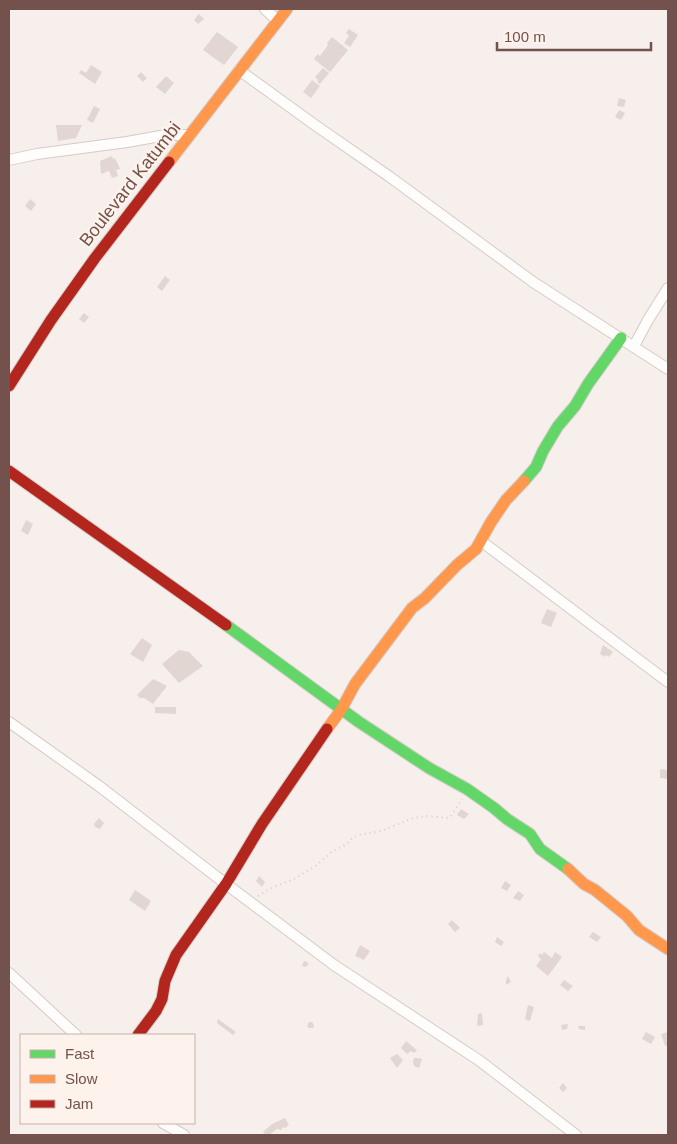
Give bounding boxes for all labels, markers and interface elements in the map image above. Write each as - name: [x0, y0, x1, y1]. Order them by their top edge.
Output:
- scale bar: [497, 20, 651, 52]
- text: 100 m: [504, 28, 546, 45]
- street label: Boulevard Katumbi: [75, 118, 185, 250]
- legend: [20, 1034, 195, 1124]
- text: Fast: [65, 1045, 95, 1062]
- text: Slow: [65, 1070, 98, 1087]
- text: Jam: [65, 1095, 93, 1112]

